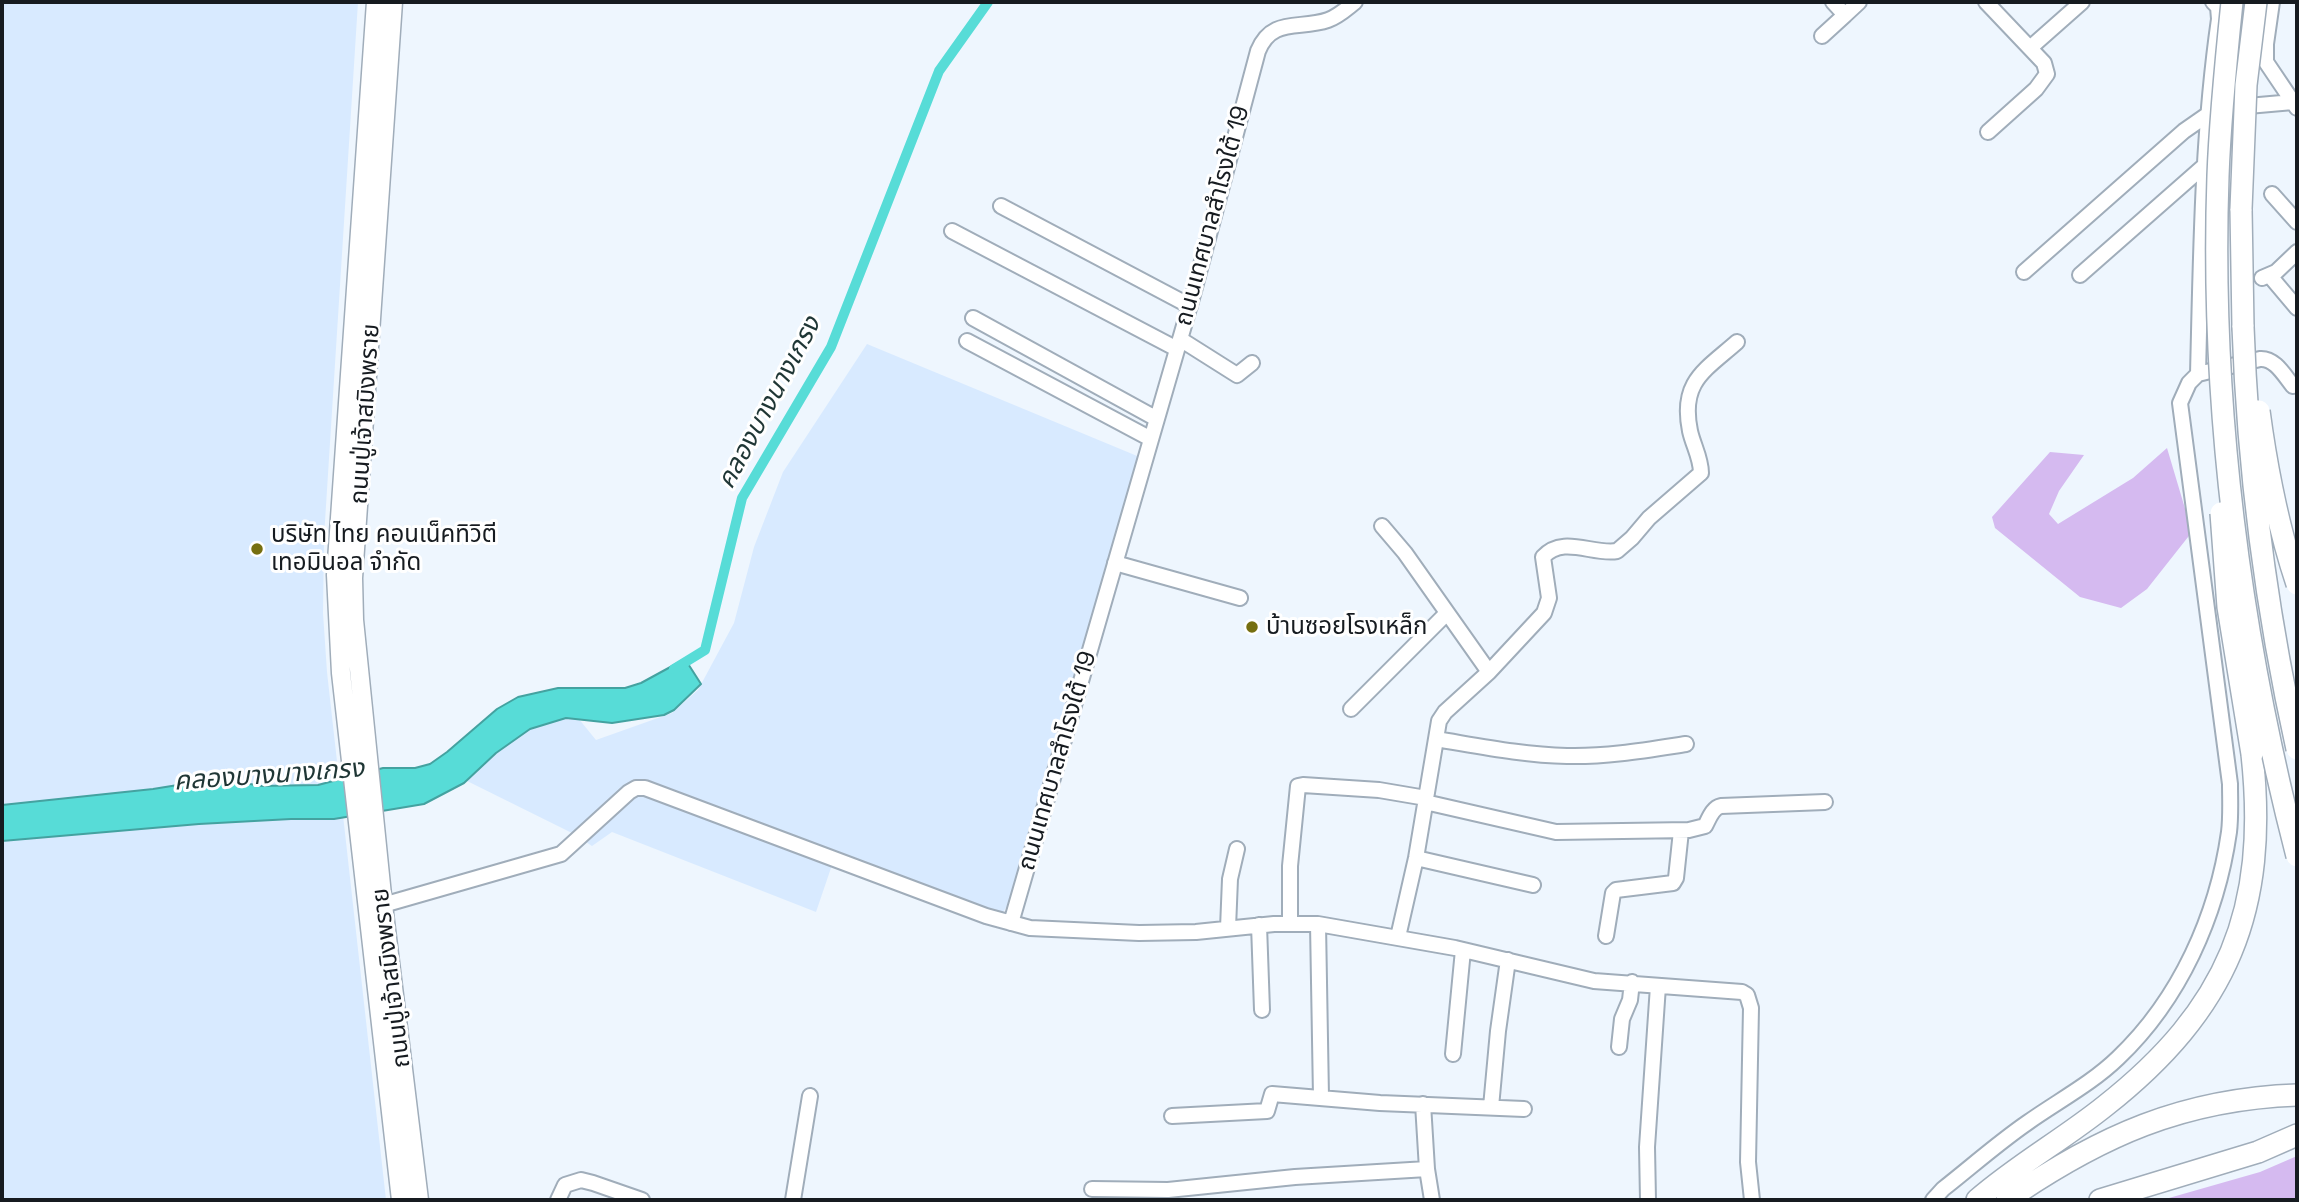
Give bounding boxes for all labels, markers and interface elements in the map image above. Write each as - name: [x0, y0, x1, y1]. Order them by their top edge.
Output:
- street label: ถนนเทศบาลสำโรงใต้ 19: [1170, 103, 1256, 329]
- water label: คลองบางนางเกรง: [712, 312, 828, 494]
- street label: ถนนปู่เจ้าสมิงพราย: [345, 323, 387, 505]
- place label: บริษัท ไทย คอนเน็คทิวิตี เทอมินอล จำกัด: [271, 521, 497, 577]
- marker: บริษัท ไทย คอนเน็คทิวิตี เทอมินอล จำกัด: [249, 541, 265, 557]
- place label: บ้านซอยโรงเหล็ก: [1266, 613, 1427, 641]
- marker: บ้านซอยโรงเหล็ก: [1244, 619, 1260, 635]
- street label: ถนนเทศบาลสำโรงใต้ 19: [1013, 648, 1103, 874]
- water label: คลองบางนางเกรง: [173, 754, 365, 798]
- street label: ถนนปู่เจ้าสมิงพราย: [367, 886, 417, 1070]

